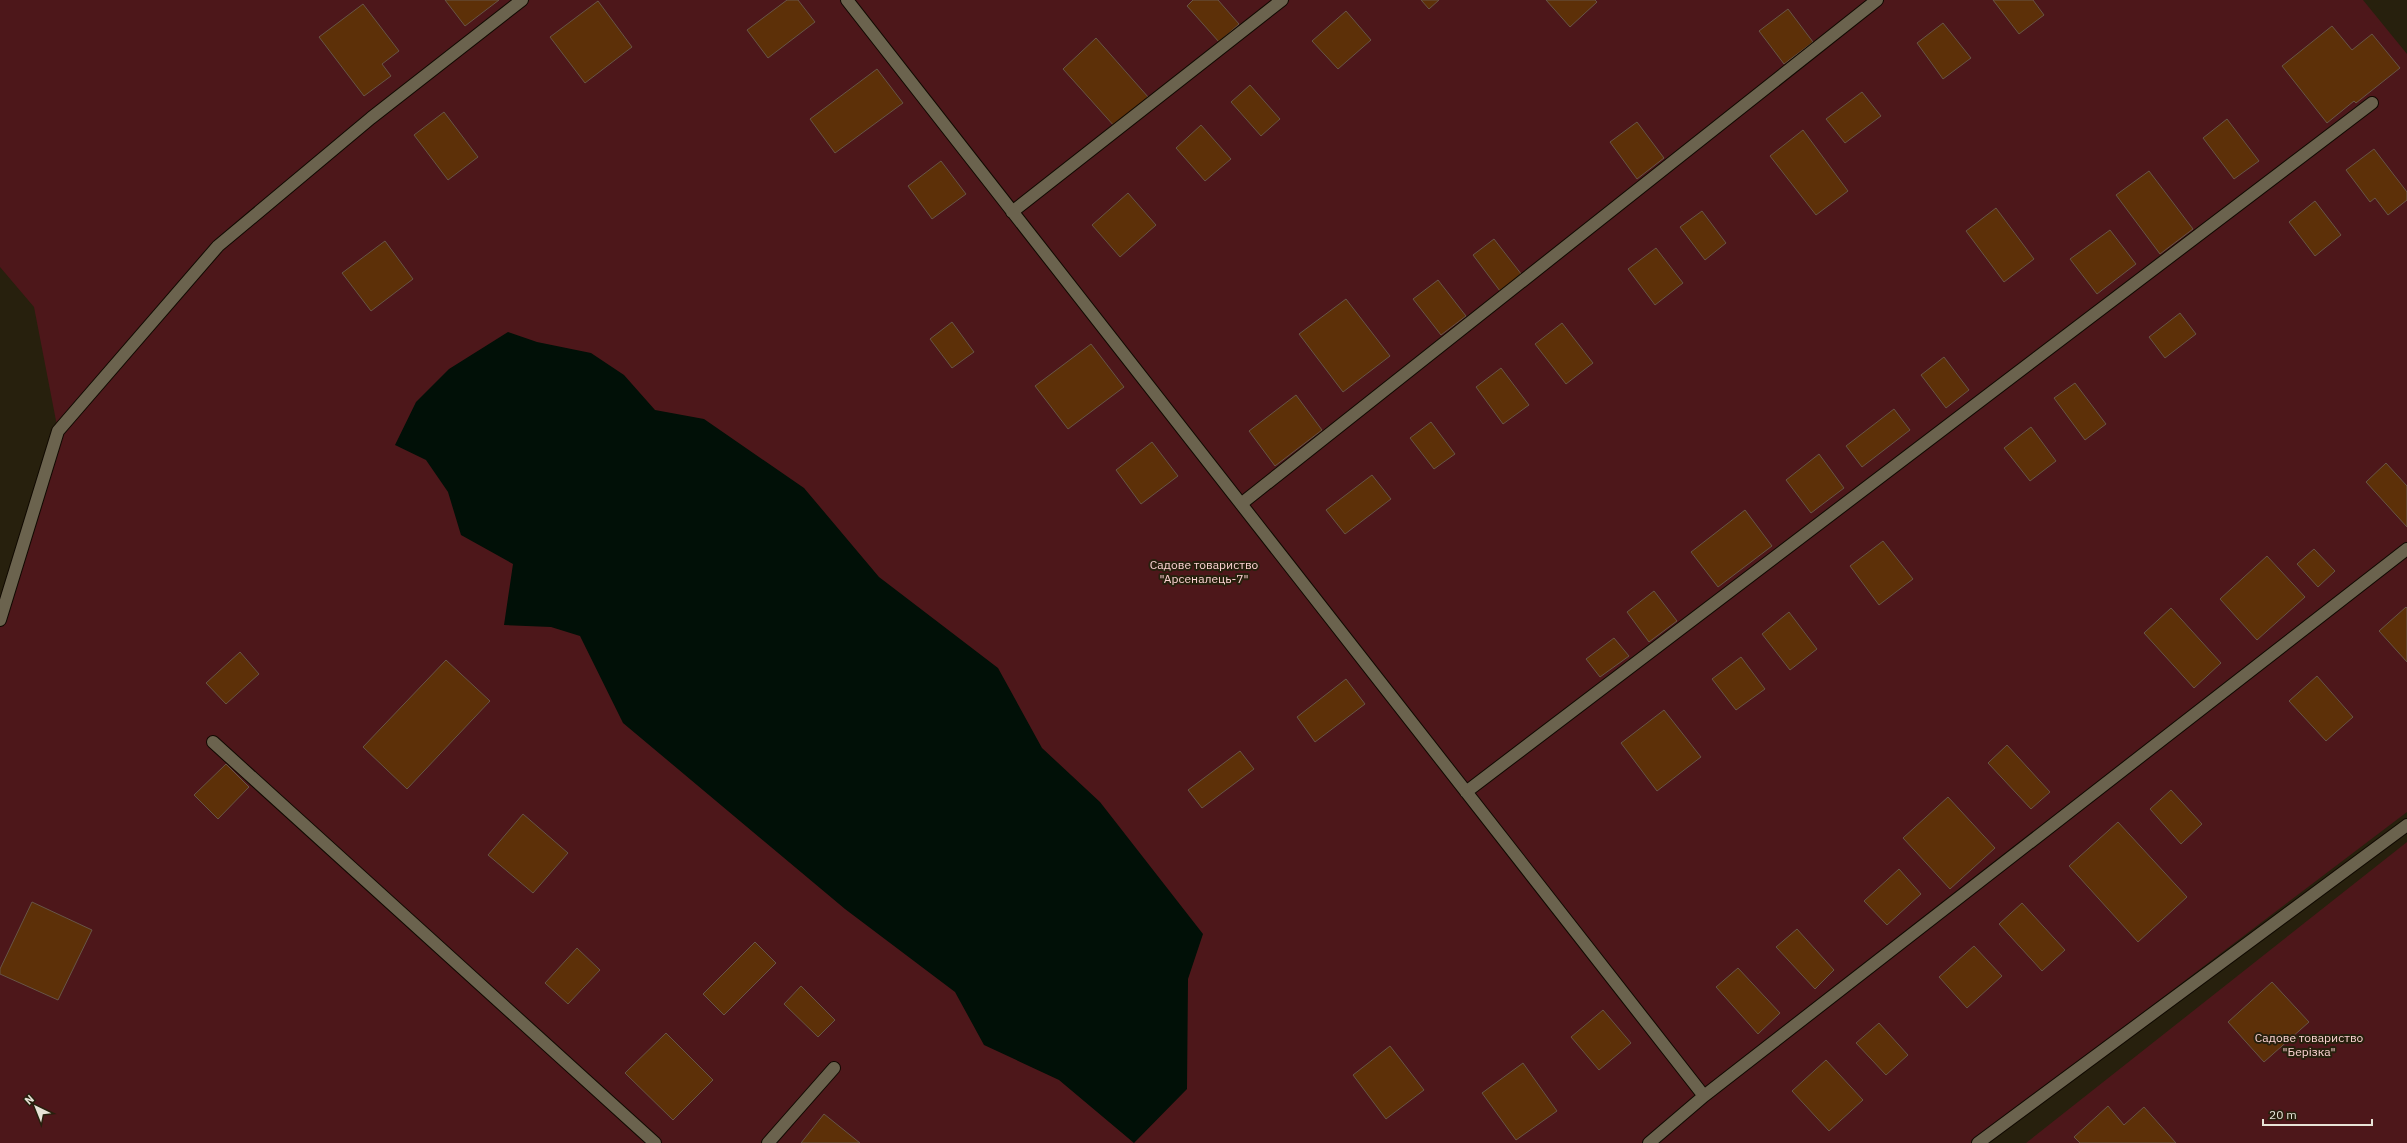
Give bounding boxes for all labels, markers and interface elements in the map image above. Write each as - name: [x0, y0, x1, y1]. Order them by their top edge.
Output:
- park label: Садове товариство "Арсеналець-7": [1150, 557, 1259, 586]
- park label: Садове товариство "Берізка": [2255, 1030, 2364, 1059]
- north arrow: [16, 1087, 56, 1127]
- text: N: [21, 1092, 37, 1108]
- scale bar: [2263, 1101, 2372, 1127]
- text: 20 m: [2269, 1107, 2297, 1122]

